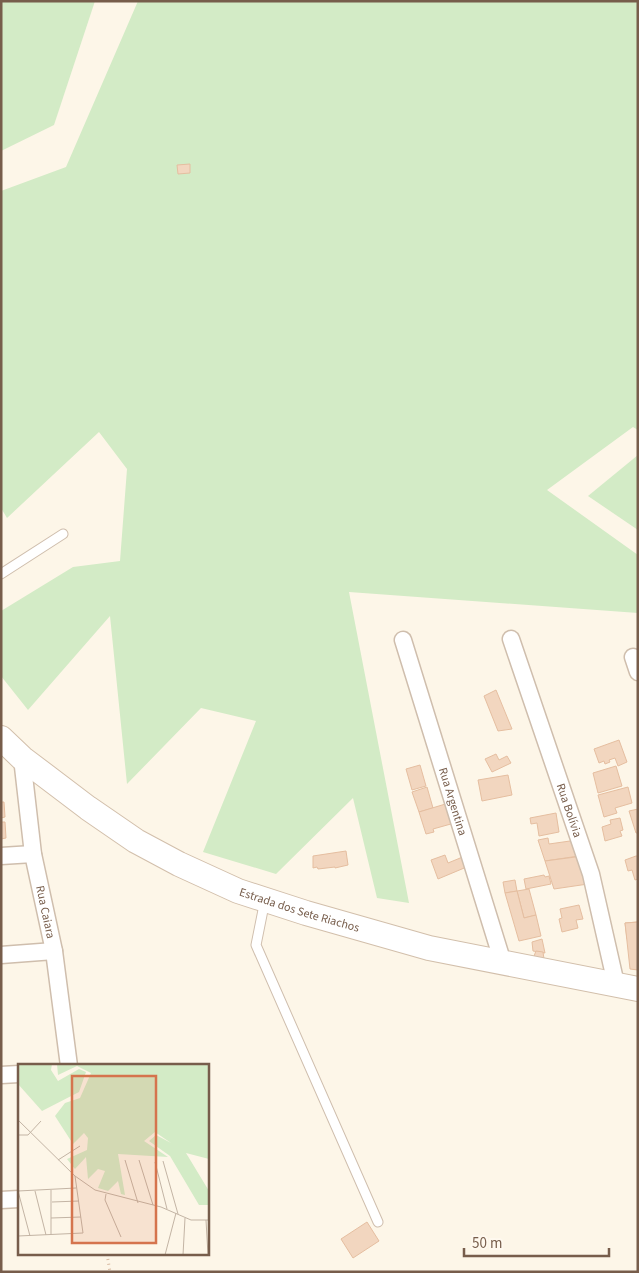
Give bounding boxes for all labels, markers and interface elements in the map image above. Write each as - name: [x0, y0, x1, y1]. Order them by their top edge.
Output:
- street label: Rua Argentina: [434, 765, 472, 838]
- street label: Rua Bolívia: [552, 781, 586, 840]
- street label: Rua Caiara: [32, 884, 60, 940]
- street label: Estrada dos Sete Riachos: [237, 884, 361, 936]
- inset map: [18, 1064, 209, 1256]
- scale bar: [464, 1226, 609, 1258]
- text: 50 m: [472, 1233, 502, 1254]

